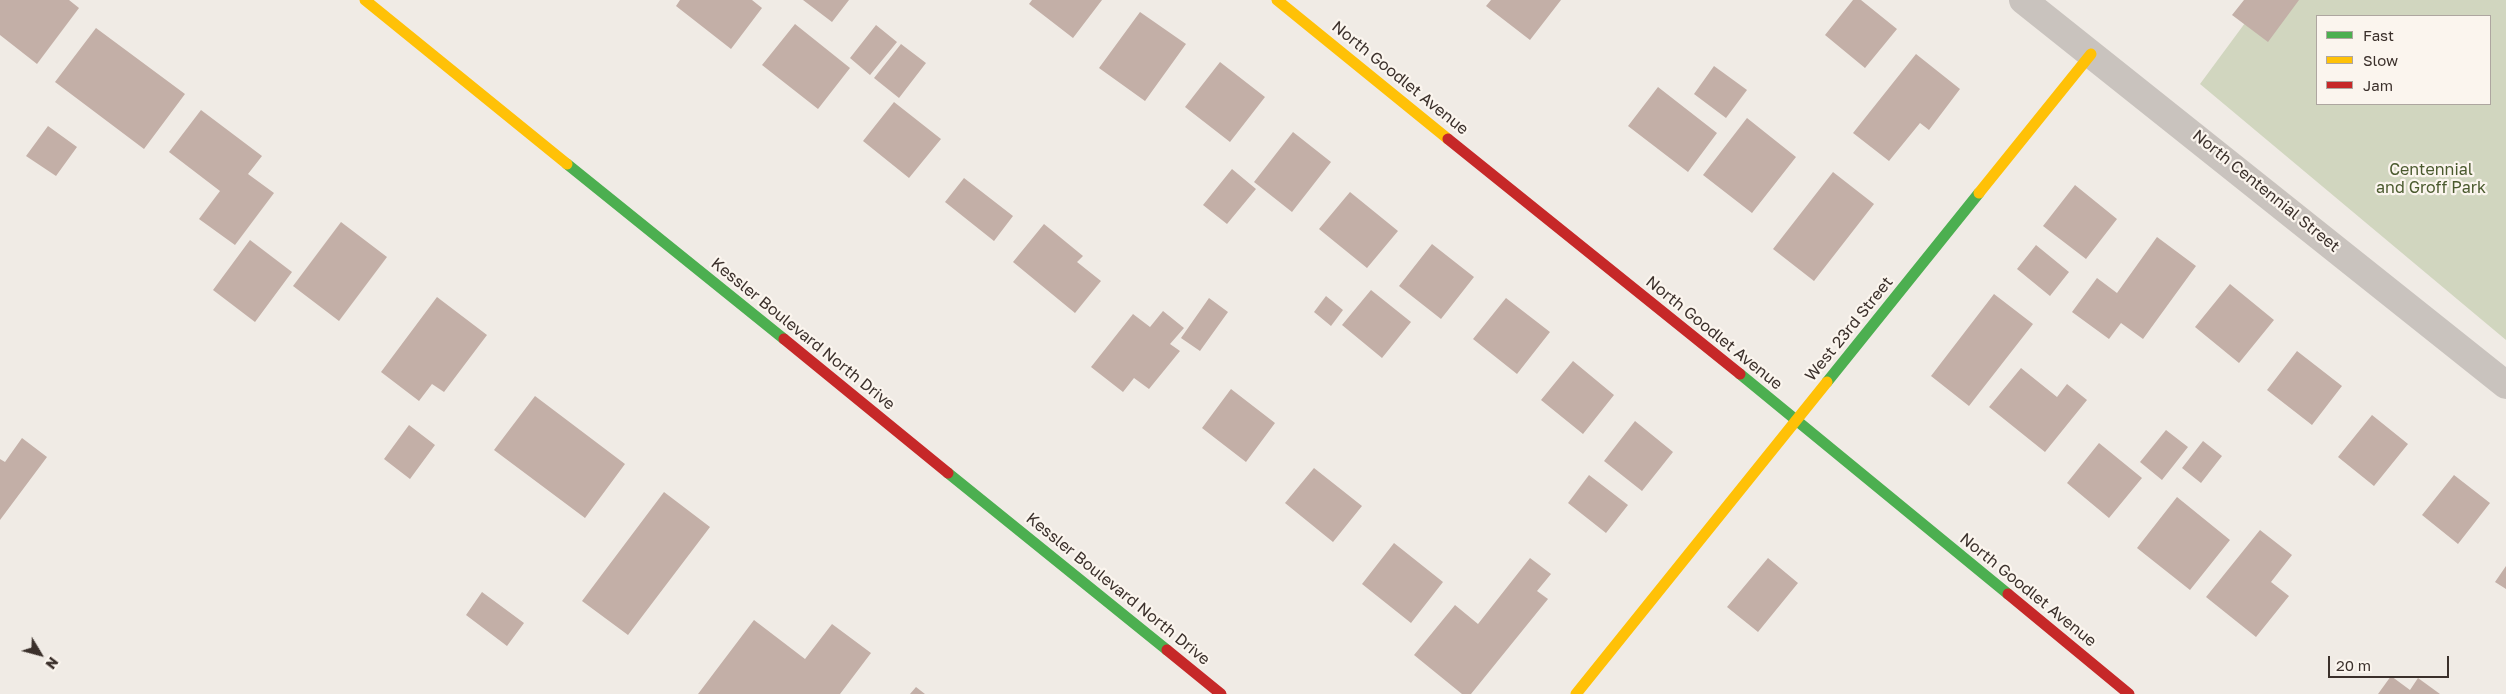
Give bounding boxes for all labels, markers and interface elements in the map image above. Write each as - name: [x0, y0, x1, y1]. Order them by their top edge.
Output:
- legend: [2316, 15, 2491, 105]
- street label: North Goodlet Avenue: [1328, 17, 1472, 139]
- text: Fast: [2363, 26, 2394, 44]
- text: Slow: [2363, 51, 2398, 69]
- text: Jam: [2363, 76, 2393, 94]
- street label: North Centennial Street: [2189, 126, 2343, 256]
- park label: Centennial and Groff Park: [2376, 160, 2486, 198]
- street label: Kessler Boulevard North Drive: [707, 254, 899, 414]
- street label: North Goodlet Avenue: [1642, 272, 1786, 394]
- street label: West 23rd Street: [1801, 273, 1897, 385]
- street label: Kessler Boulevard North Drive: [1022, 509, 1214, 669]
- street label: North Goodlet Avenue: [1956, 529, 2100, 651]
- north arrow: [15, 629, 65, 679]
- scale bar: [2331, 646, 2452, 678]
- text: N: [42, 654, 62, 673]
- text: 20 m: [2336, 656, 2371, 674]

